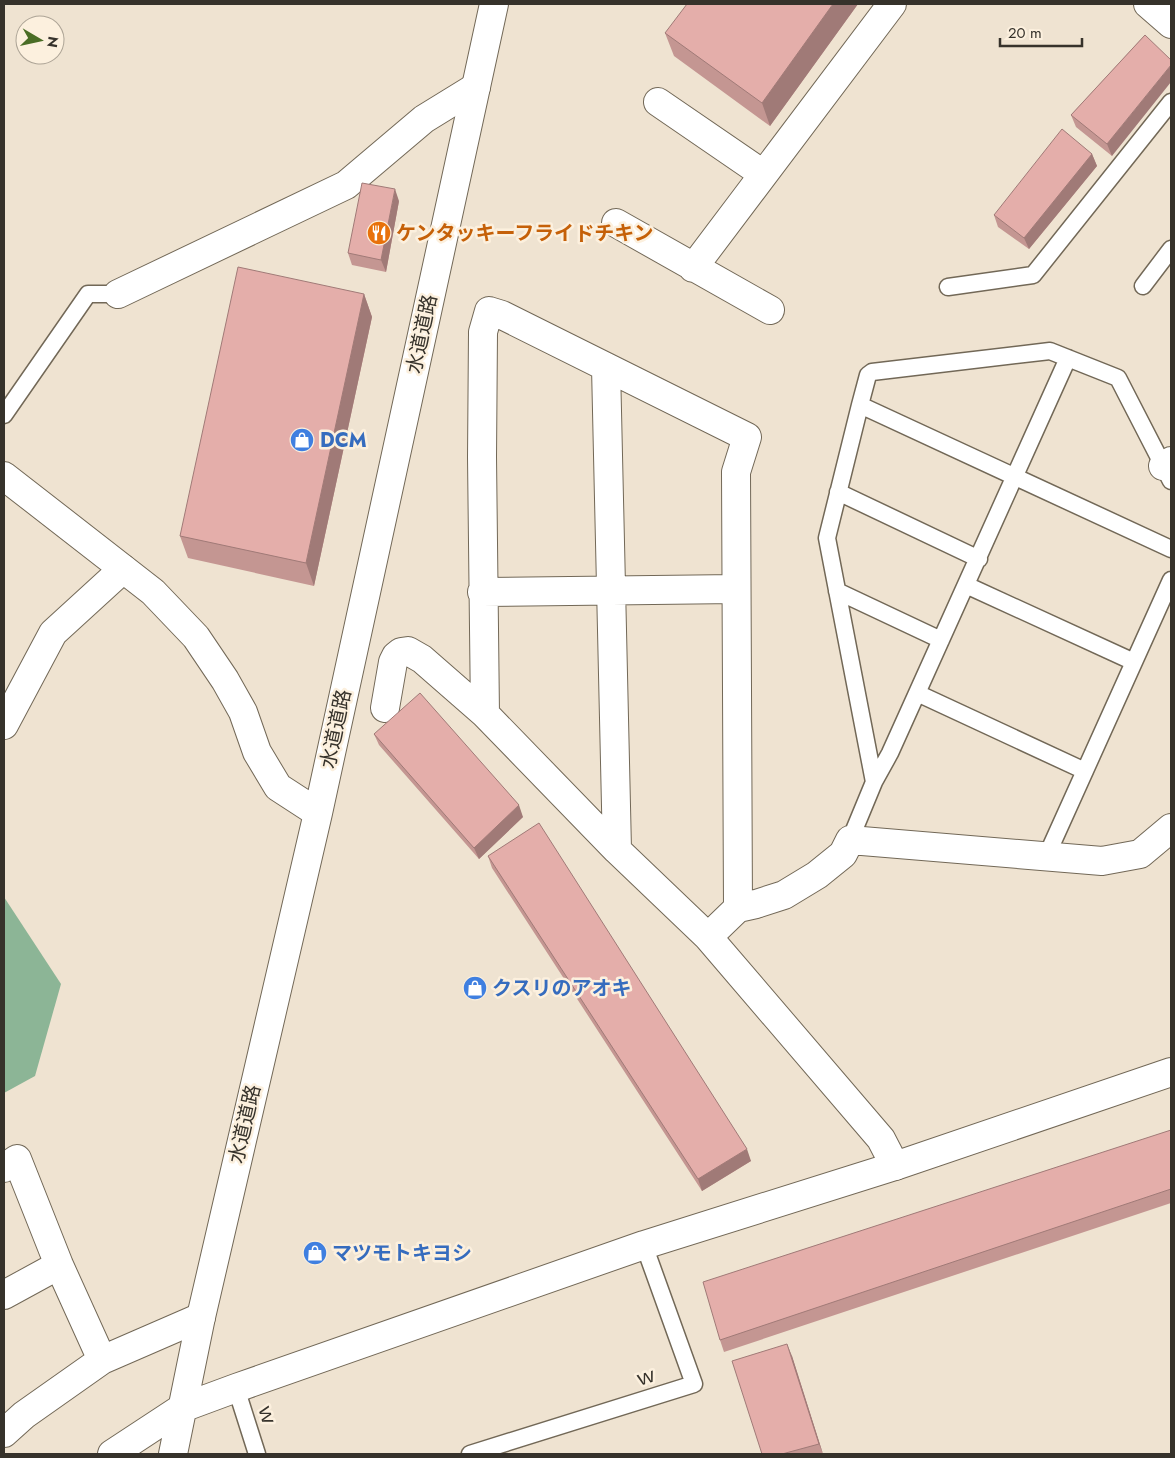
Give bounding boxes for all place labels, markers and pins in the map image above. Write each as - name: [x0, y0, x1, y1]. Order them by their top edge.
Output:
- place label: ケンタッキーフライドチキン: [396, 219, 654, 248]
- restaurant icon: ケンタッキーフライドチキン: [366, 220, 392, 246]
- place label: DCM: [320, 426, 367, 455]
- shop icon: DCM: [289, 427, 315, 453]
- place label: クスリのアオキ: [492, 974, 631, 1003]
- shop icon: クスリのアオキ: [462, 975, 488, 1001]
- place label: マツモトキヨシ: [332, 1239, 472, 1268]
- shop icon: マツモトキヨシ: [302, 1240, 328, 1266]

